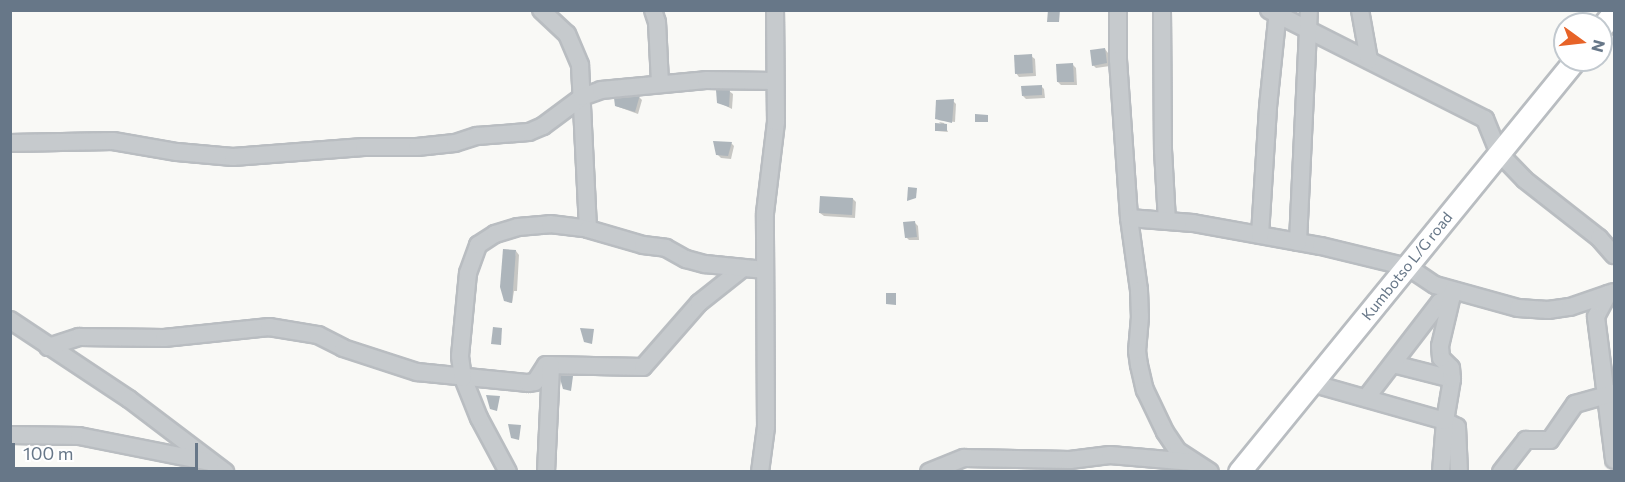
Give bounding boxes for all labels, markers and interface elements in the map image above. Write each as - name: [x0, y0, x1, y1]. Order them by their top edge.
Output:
- north arrow: [1553, 12, 1613, 72]
- text: N: [1588, 38, 1610, 55]
- street label: Kumbotso L/G road: [1358, 208, 1456, 324]
- scale bar: [15, 431, 201, 469]
- text: 100 m: [23, 442, 73, 464]

